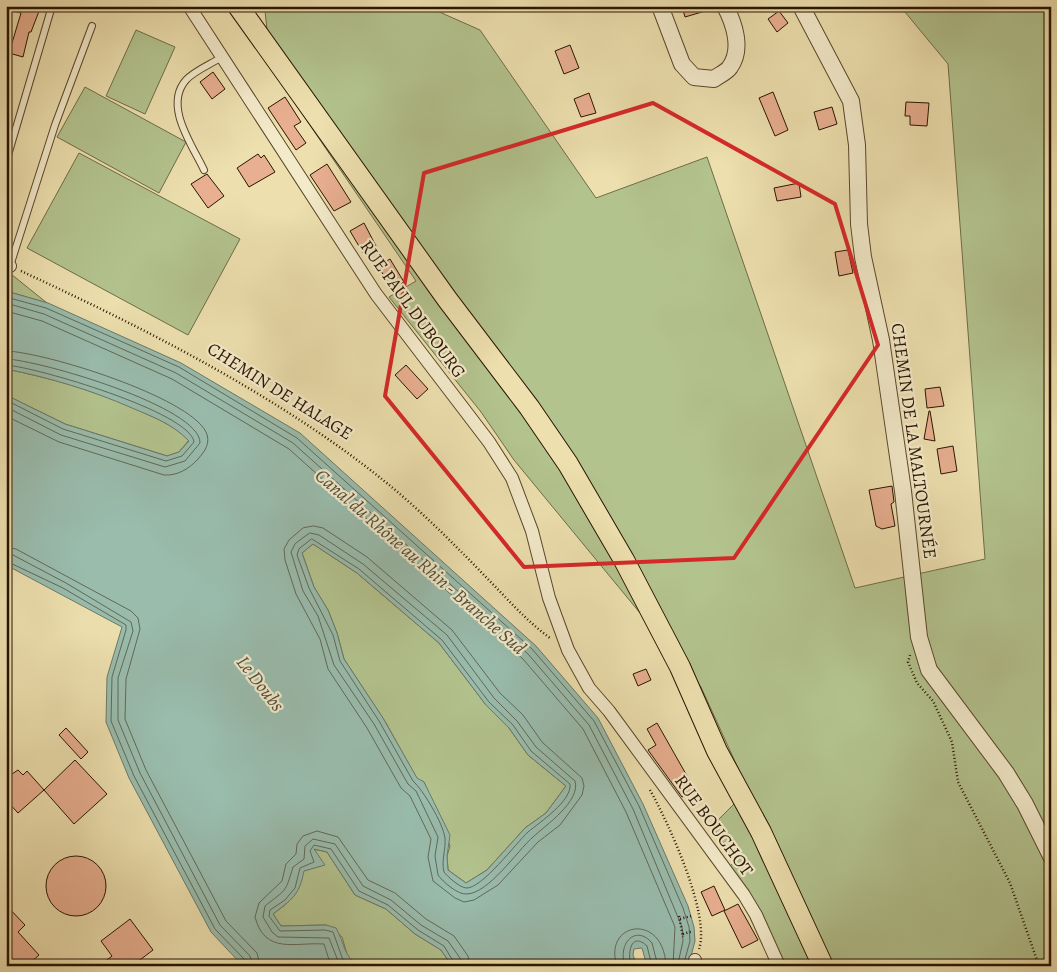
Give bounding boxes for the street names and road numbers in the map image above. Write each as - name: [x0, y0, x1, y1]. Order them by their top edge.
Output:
- street label: RUE PAUL DUBOURG: [355, 235, 471, 383]
- street label: CHEMIN DE LA MALTOURNÉE: [886, 322, 942, 560]
- street label: CHEMIN DE HALAGE: [203, 337, 357, 445]
- street label: RUE BOUCHOT: [669, 770, 759, 881]

